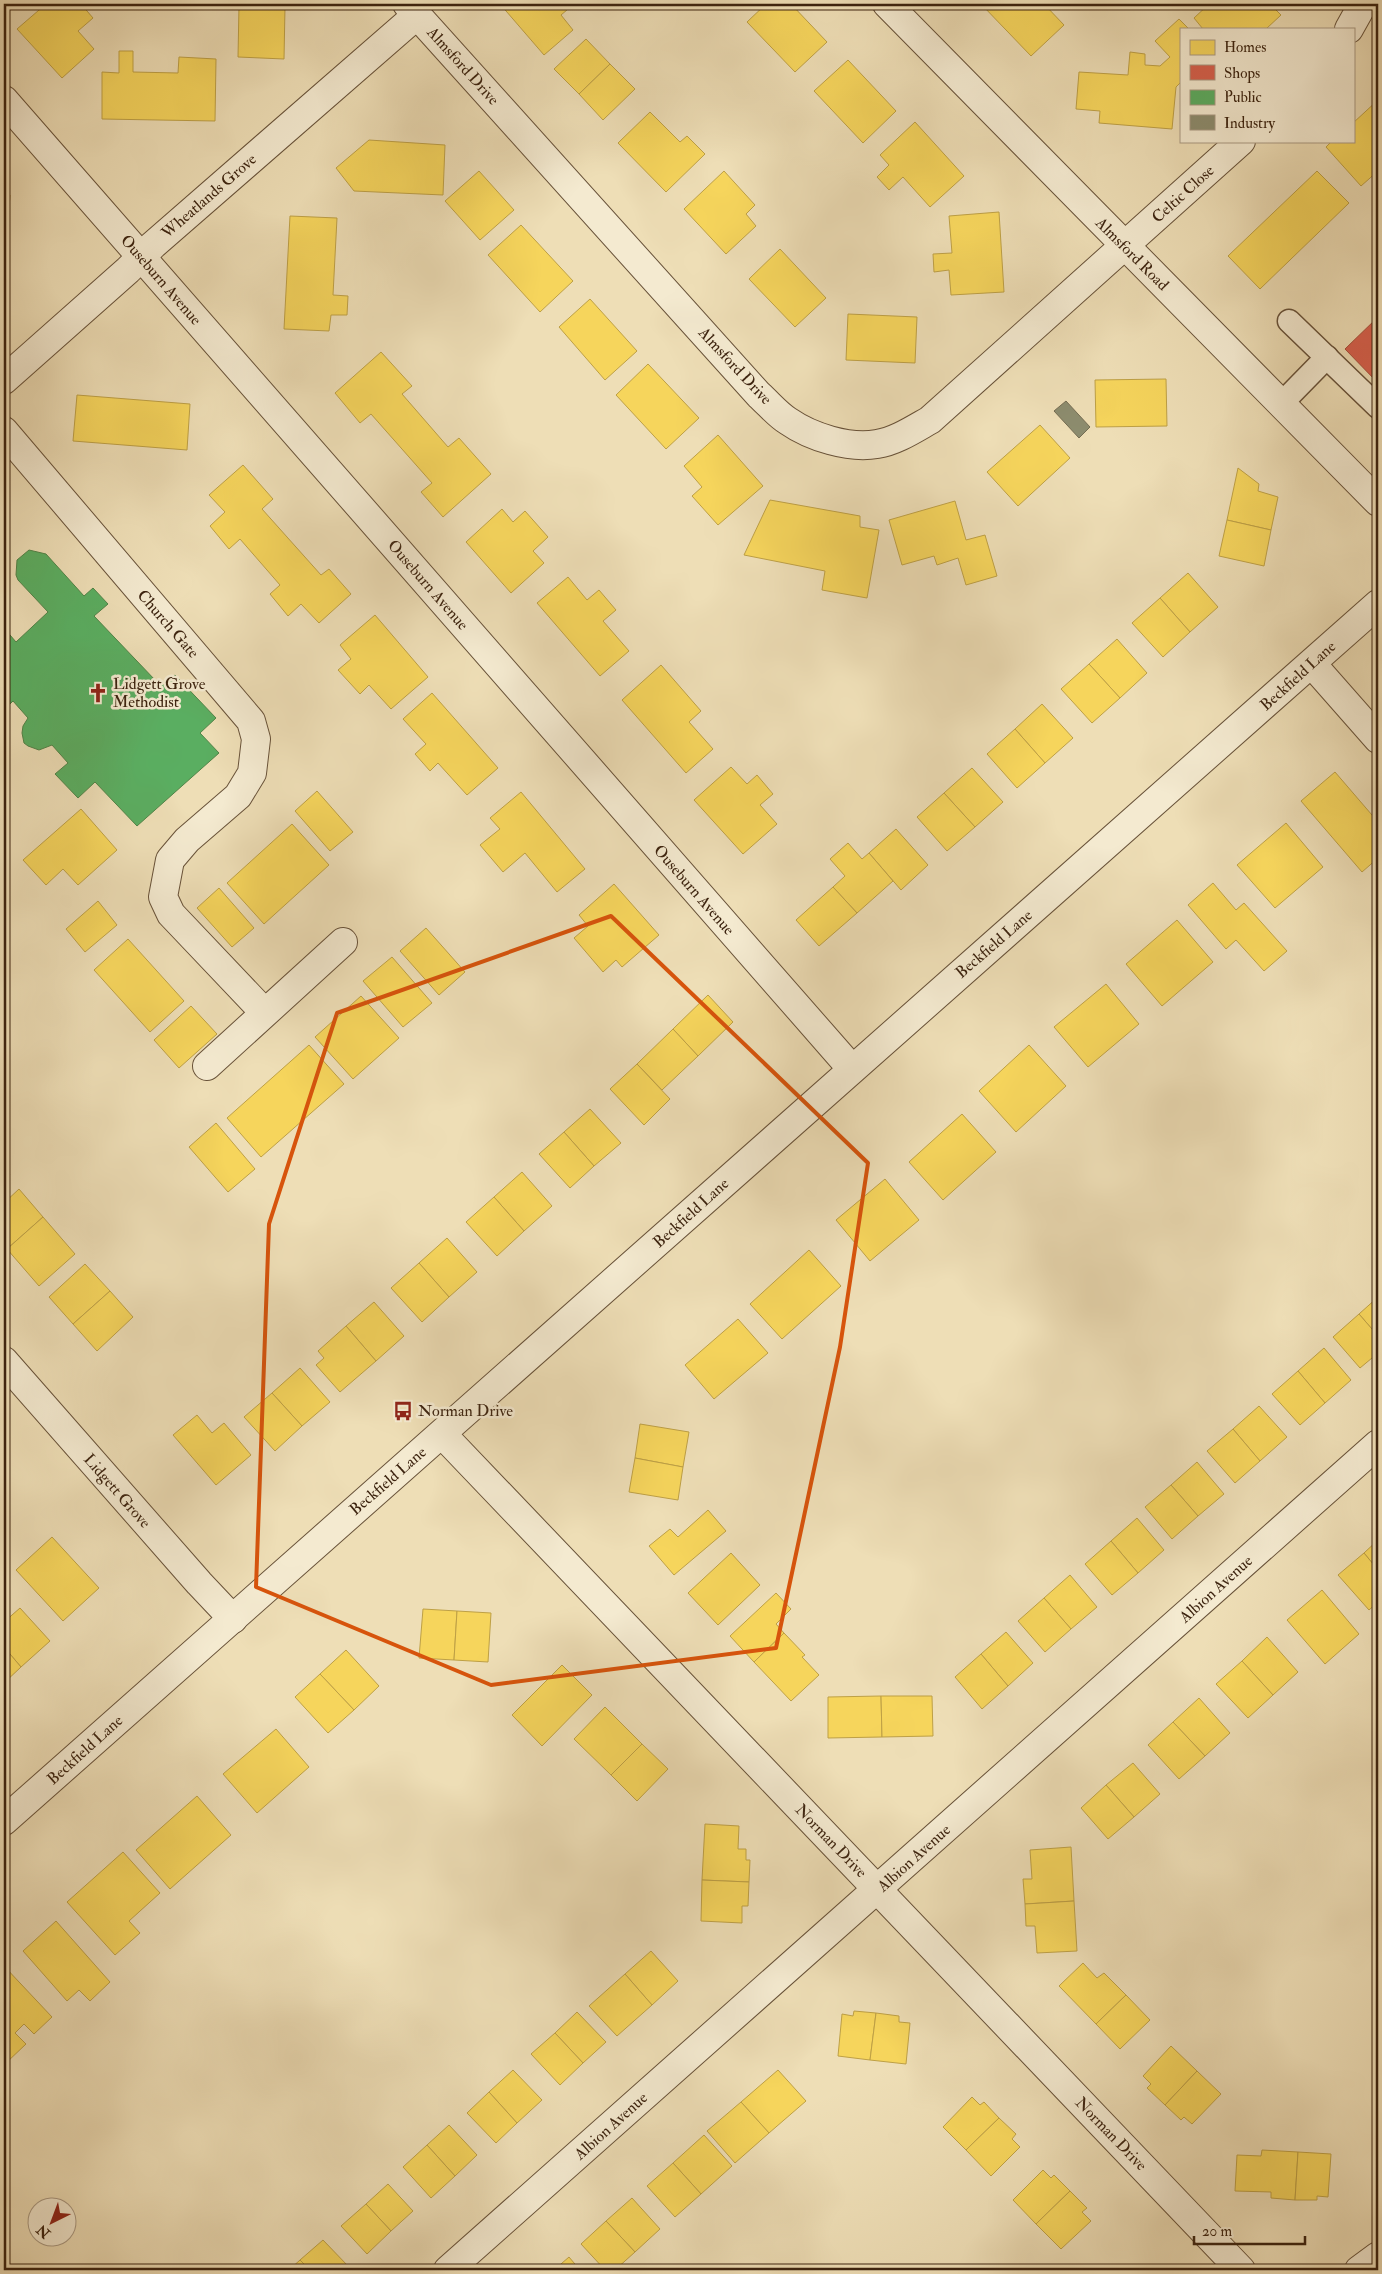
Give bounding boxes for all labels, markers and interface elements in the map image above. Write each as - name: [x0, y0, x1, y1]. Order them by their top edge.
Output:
- street label: Almsford Drive: [422, 22, 504, 110]
- legend: [1180, 28, 1354, 142]
- text: Homes: [1224, 38, 1266, 57]
- text: Shops: [1224, 64, 1260, 84]
- text: Public: [1224, 88, 1262, 107]
- text: Industry: [1224, 114, 1275, 133]
- street label: Wheatlands Grove: [157, 149, 261, 243]
- street label: Celtic Close: [1148, 161, 1219, 227]
- street label: Almsford Road: [1090, 212, 1173, 295]
- street label: Ouseburn Avenue: [116, 231, 206, 330]
- street label: Almsford Drive: [693, 322, 776, 409]
- street label: Ouseburn Avenue: [383, 536, 473, 635]
- street label: Church Gate: [133, 586, 203, 663]
- street label: Beckfield Lane: [1256, 637, 1340, 715]
- place label: Lidgett Grove Methodist: [113, 674, 206, 712]
- church icon: Lidgett Grove Methodist: [87, 682, 109, 704]
- street label: Ouseburn Avenue: [649, 841, 739, 940]
- street label: Beckfield Lane: [952, 905, 1037, 983]
- street label: Beckfield Lane: [649, 1174, 733, 1252]
- bus stop icon: Norman Drive: [392, 1400, 414, 1422]
- place label: Norman Drive: [418, 1401, 513, 1421]
- street label: Beckfield Lane: [346, 1442, 431, 1520]
- street label: Lidgett Grove: [79, 1450, 155, 1533]
- street label: Albion Avenue: [1174, 1551, 1257, 1628]
- street label: Beckfield Lane: [43, 1711, 127, 1789]
- street label: Norman Drive: [791, 1800, 871, 1882]
- street label: Albion Avenue: [872, 1820, 955, 1897]
- street label: Albion Avenue: [569, 2088, 652, 2165]
- street label: Norman Drive: [1071, 2093, 1151, 2175]
- north arrow: [28, 2196, 78, 2246]
- scale bar: [1194, 2214, 1306, 2246]
- text: N: [33, 2220, 55, 2242]
- text: 20 m: [1202, 2222, 1232, 2241]

